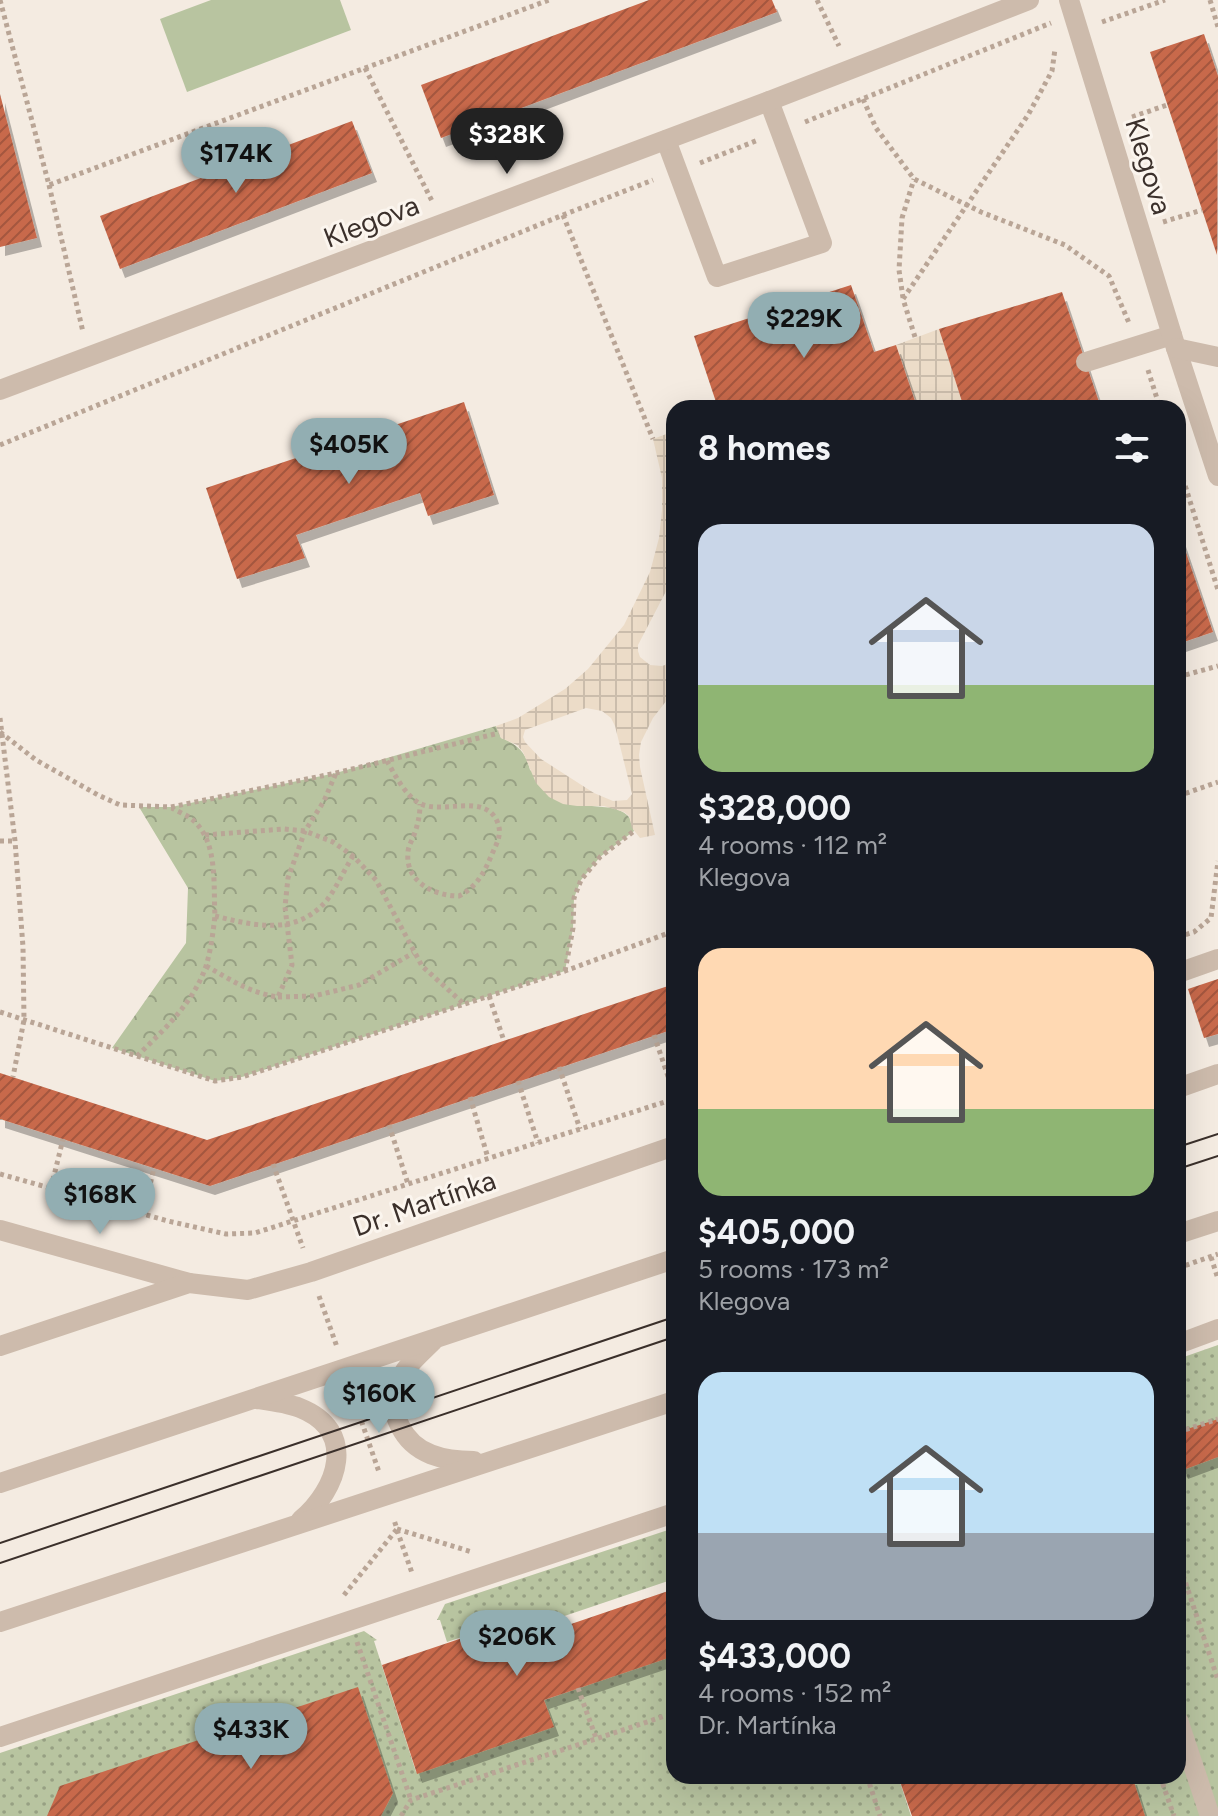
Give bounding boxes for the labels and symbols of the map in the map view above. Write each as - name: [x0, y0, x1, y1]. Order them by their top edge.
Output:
- pin: $328K: [451, 108, 563, 176]
- street label: Klegova: [1118, 114, 1180, 218]
- pin: $174K: [180, 127, 292, 195]
- street label: Klegova: [319, 187, 423, 255]
- pin: $229K: [748, 292, 860, 360]
- pin: $405K: [293, 418, 405, 486]
- street label: Dr. Martínka: [348, 1163, 500, 1243]
- pin: $168K: [44, 1168, 156, 1236]
- pin: $160K: [323, 1367, 435, 1435]
- pin: $206K: [461, 1610, 573, 1678]
- pin: $433K: [195, 1703, 307, 1771]

